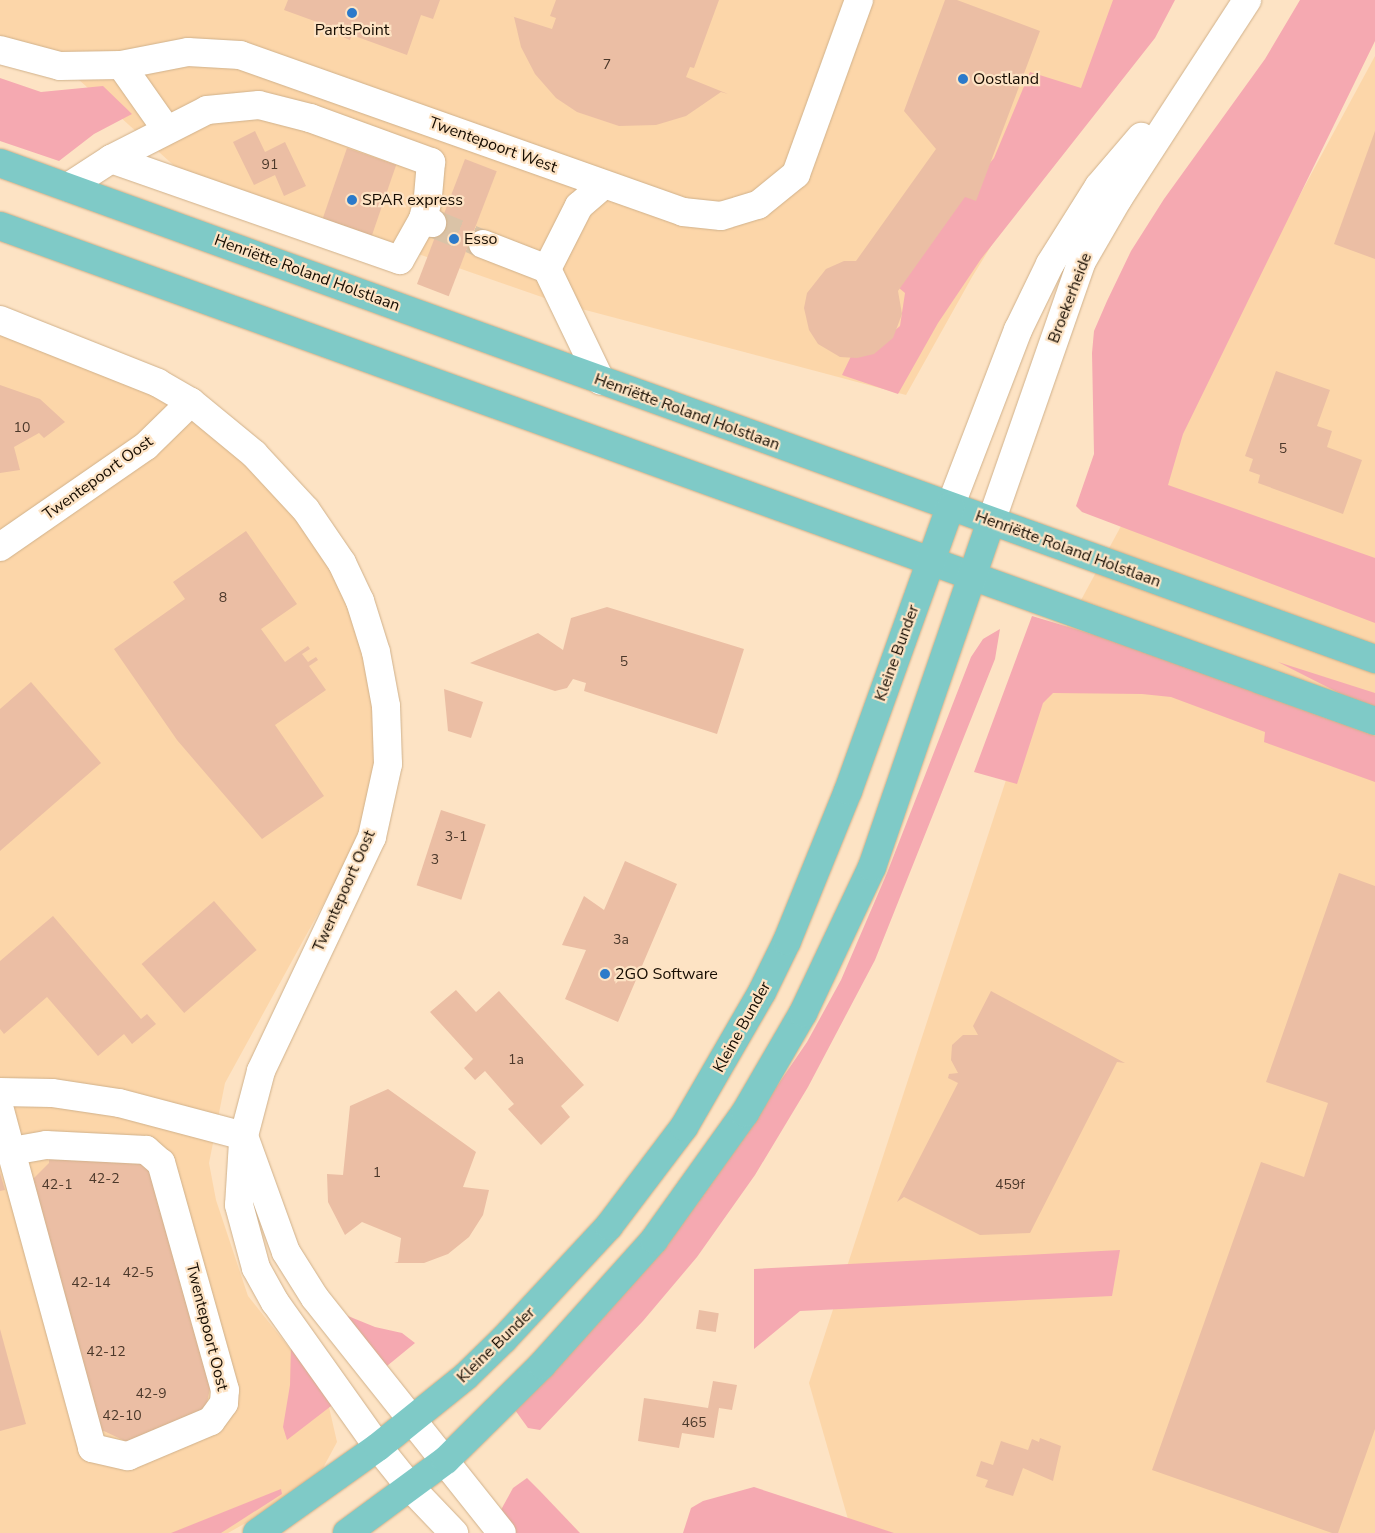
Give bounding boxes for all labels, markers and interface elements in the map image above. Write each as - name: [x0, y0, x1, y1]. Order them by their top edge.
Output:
- marker: PartsPoint: [346, 7, 358, 19]
- place label: PartsPoint: [315, 20, 389, 40]
- house number: 7: [603, 57, 611, 73]
- place label: Oostland: [973, 69, 1039, 89]
- marker: Oostland: [957, 73, 969, 85]
- street label: Twentepoort West: [426, 113, 560, 177]
- house number: 91: [262, 157, 278, 173]
- place label: SPAR express: [362, 190, 463, 210]
- marker: SPAR express: [346, 194, 358, 206]
- place label: Esso: [464, 229, 497, 249]
- street label: Henriëtte Roland Holstlaan: [212, 230, 402, 316]
- marker: Esso: [448, 233, 460, 245]
- street label: Broekerheide: [1044, 250, 1096, 346]
- street label: Henriëtte Roland Holstlaan: [592, 369, 782, 455]
- house number: 10: [14, 420, 30, 436]
- street label: Twentepoort Oost: [39, 432, 157, 524]
- house number: 5: [1279, 441, 1287, 457]
- street label: Henriëtte Roland Holstlaan: [973, 506, 1163, 592]
- house number: 8: [219, 590, 227, 606]
- street label: Kleine Bunder: [871, 602, 923, 704]
- house number: 5: [620, 654, 628, 670]
- street label: Twentepoort Oost: [309, 827, 379, 955]
- house number: 3-1: [445, 829, 467, 845]
- house number: 3: [431, 852, 439, 868]
- house number: 3a: [613, 932, 629, 948]
- place label: 2GO Software: [615, 964, 718, 984]
- marker: 2GO Software: [599, 968, 611, 980]
- street label: Kleine Bunder: [709, 978, 775, 1076]
- house number: 1a: [508, 1052, 524, 1068]
- house number: 1: [373, 1165, 381, 1181]
- house number: 42-2: [88, 1171, 120, 1187]
- house number: 42-1: [41, 1177, 73, 1193]
- house number: 459f: [995, 1177, 1025, 1193]
- street label: Twentepoort Oost: [182, 1261, 232, 1393]
- house number: 42-5: [122, 1265, 154, 1281]
- house number: 42-14: [71, 1275, 111, 1291]
- street label: Kleine Bunder: [453, 1303, 539, 1387]
- house number: 42-12: [86, 1344, 126, 1360]
- house number: 42-9: [135, 1386, 167, 1402]
- house number: 42-10: [102, 1408, 142, 1424]
- house number: 465: [681, 1415, 707, 1431]

